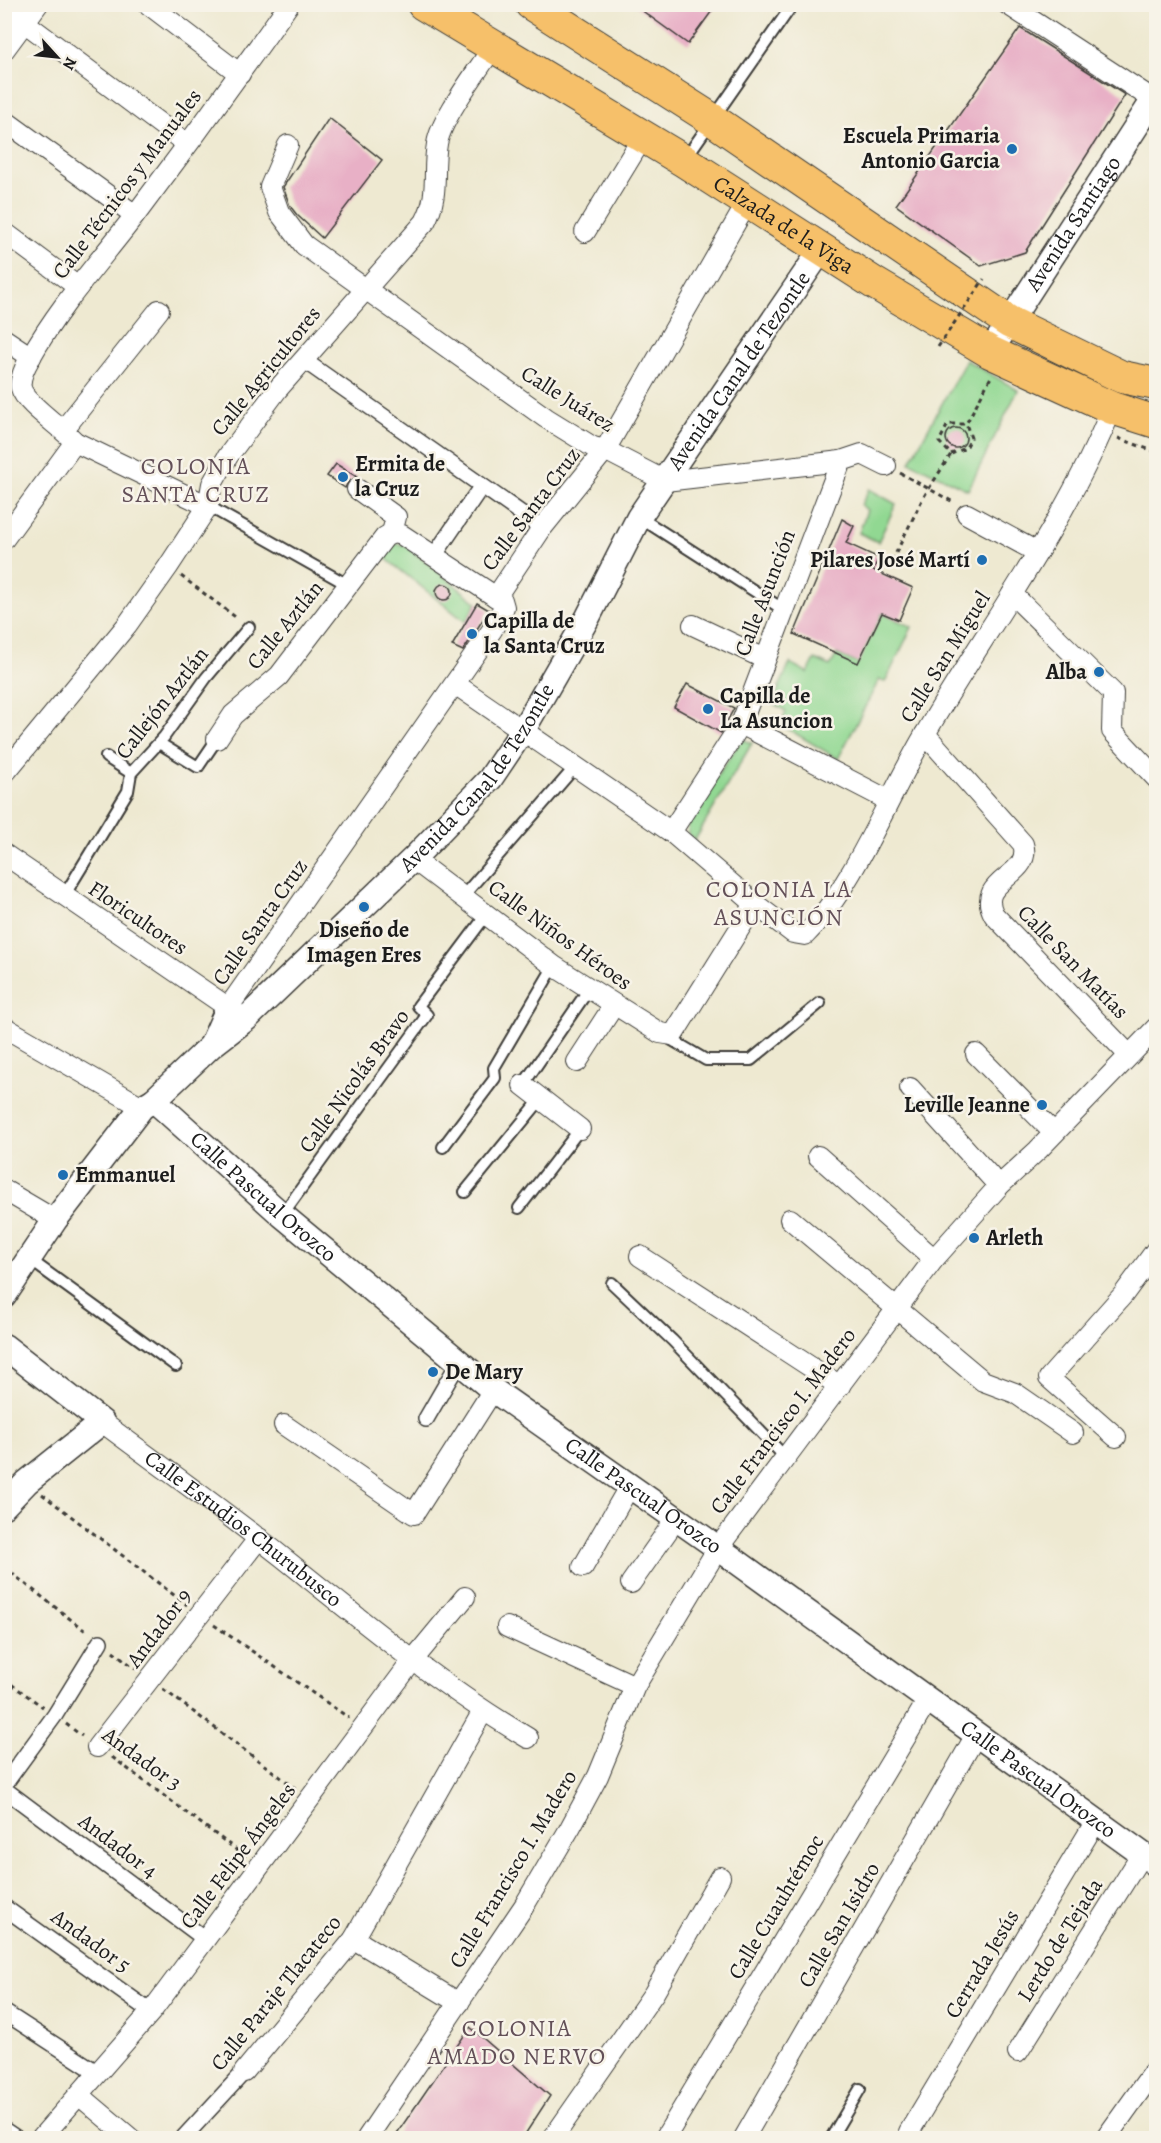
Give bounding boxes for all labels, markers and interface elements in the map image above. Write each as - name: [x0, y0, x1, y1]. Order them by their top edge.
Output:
- north arrow: [27, 27, 87, 87]
- text: N: [57, 53, 82, 74]
- street label: Calle Técnicos y Manuales: [45, 83, 209, 285]
- place label: Escuela Primaria Antonio Garcia: [843, 121, 1000, 176]
- marker: Escuela Primaria Antonio Garcia: [1005, 142, 1019, 156]
- street label: Avenida Santiago: [1018, 150, 1128, 298]
- street label: Calzada de la Viga: [707, 169, 861, 282]
- street label: Avenida Canal de Tezontle: [660, 265, 818, 477]
- street label: Calle Agricultores: [204, 300, 328, 442]
- street label: Calle Juárez: [515, 358, 621, 440]
- street label: Calle Santa Cruz: [474, 441, 588, 577]
- place label: Ermita de la Cruz: [355, 449, 445, 504]
- district label: COLONIA SANTA CRUZ: [122, 450, 270, 510]
- marker: Ermita de la Cruz: [336, 470, 350, 484]
- street label: Calle Asunción: [727, 525, 803, 661]
- place label: Pilares José Martí: [810, 545, 970, 575]
- marker: Pilares José Martí: [975, 553, 989, 567]
- street label: Calle Aztlán: [240, 574, 330, 676]
- street label: Calle San Miguel: [893, 586, 997, 728]
- place label: Capilla de la Santa Cruz: [484, 606, 605, 661]
- marker: Capilla de la Santa Cruz: [465, 627, 479, 641]
- street label: Callejón Aztlán: [109, 640, 215, 766]
- place label: Alba: [1045, 657, 1087, 687]
- marker: Alba: [1092, 665, 1106, 679]
- street label: Avenida Canal de Tezontle: [392, 678, 562, 880]
- place label: Capilla de La Asuncion: [720, 681, 833, 736]
- marker: Capilla de La Asuncion: [701, 702, 715, 716]
- street label: Calle Santa Cruz: [205, 853, 315, 991]
- street label: Calle Niños Héroes: [482, 873, 638, 997]
- district label: COLONIA LA ASUNCIÓN: [706, 873, 852, 933]
- street label: Floricultores: [82, 874, 194, 962]
- street label: Calle San Matías: [1011, 898, 1135, 1026]
- marker: Diseño de Imagen Eres: [357, 900, 371, 914]
- place label: Diseño de Imagen Eres: [306, 915, 422, 970]
- street label: Calle Nicolás Bravo: [292, 1003, 416, 1159]
- place label: Leville Jeanne: [904, 1090, 1030, 1120]
- marker: Leville Jeanne: [1035, 1098, 1049, 1112]
- street label: Calle Pascual Orozco: [184, 1124, 343, 1269]
- place label: Emmanuel: [75, 1160, 176, 1190]
- marker: Emmanuel: [56, 1168, 70, 1182]
- place label: Arleth: [985, 1223, 1043, 1253]
- marker: Arleth: [967, 1231, 981, 1245]
- street label: Calle Francisco I. Madero: [703, 1322, 863, 1520]
- place label: De Mary: [445, 1357, 523, 1387]
- marker: De Mary: [426, 1365, 440, 1379]
- street label: Calle Pascual Orozco: [559, 1430, 728, 1561]
- street label: Calle Estudios Churubusco: [138, 1443, 348, 1614]
- street label: Andador 9: [119, 1582, 199, 1675]
- street label: Calle Pascual Orozco: [954, 1713, 1122, 1846]
- street label: Andador 3: [95, 1719, 188, 1798]
- street label: Calle Francisco I. Madero: [442, 1764, 584, 1974]
- street label: Calle Felipe Ángeles: [173, 1777, 303, 1935]
- street label: Andador 4: [71, 1806, 164, 1886]
- street label: Calle Cuauhtémoc: [721, 1829, 831, 1985]
- street label: Calle San Isidro: [791, 1857, 887, 1993]
- street label: Lerdo de Tejada: [1010, 1872, 1110, 2008]
- street label: Andador 5: [44, 1901, 137, 1980]
- street label: Cerrada Jesús: [938, 1904, 1026, 2024]
- street label: Calle Paraje Tlacateco: [204, 1909, 348, 2077]
- district label: COLONIA AMADO NERVO: [426, 2012, 607, 2072]

